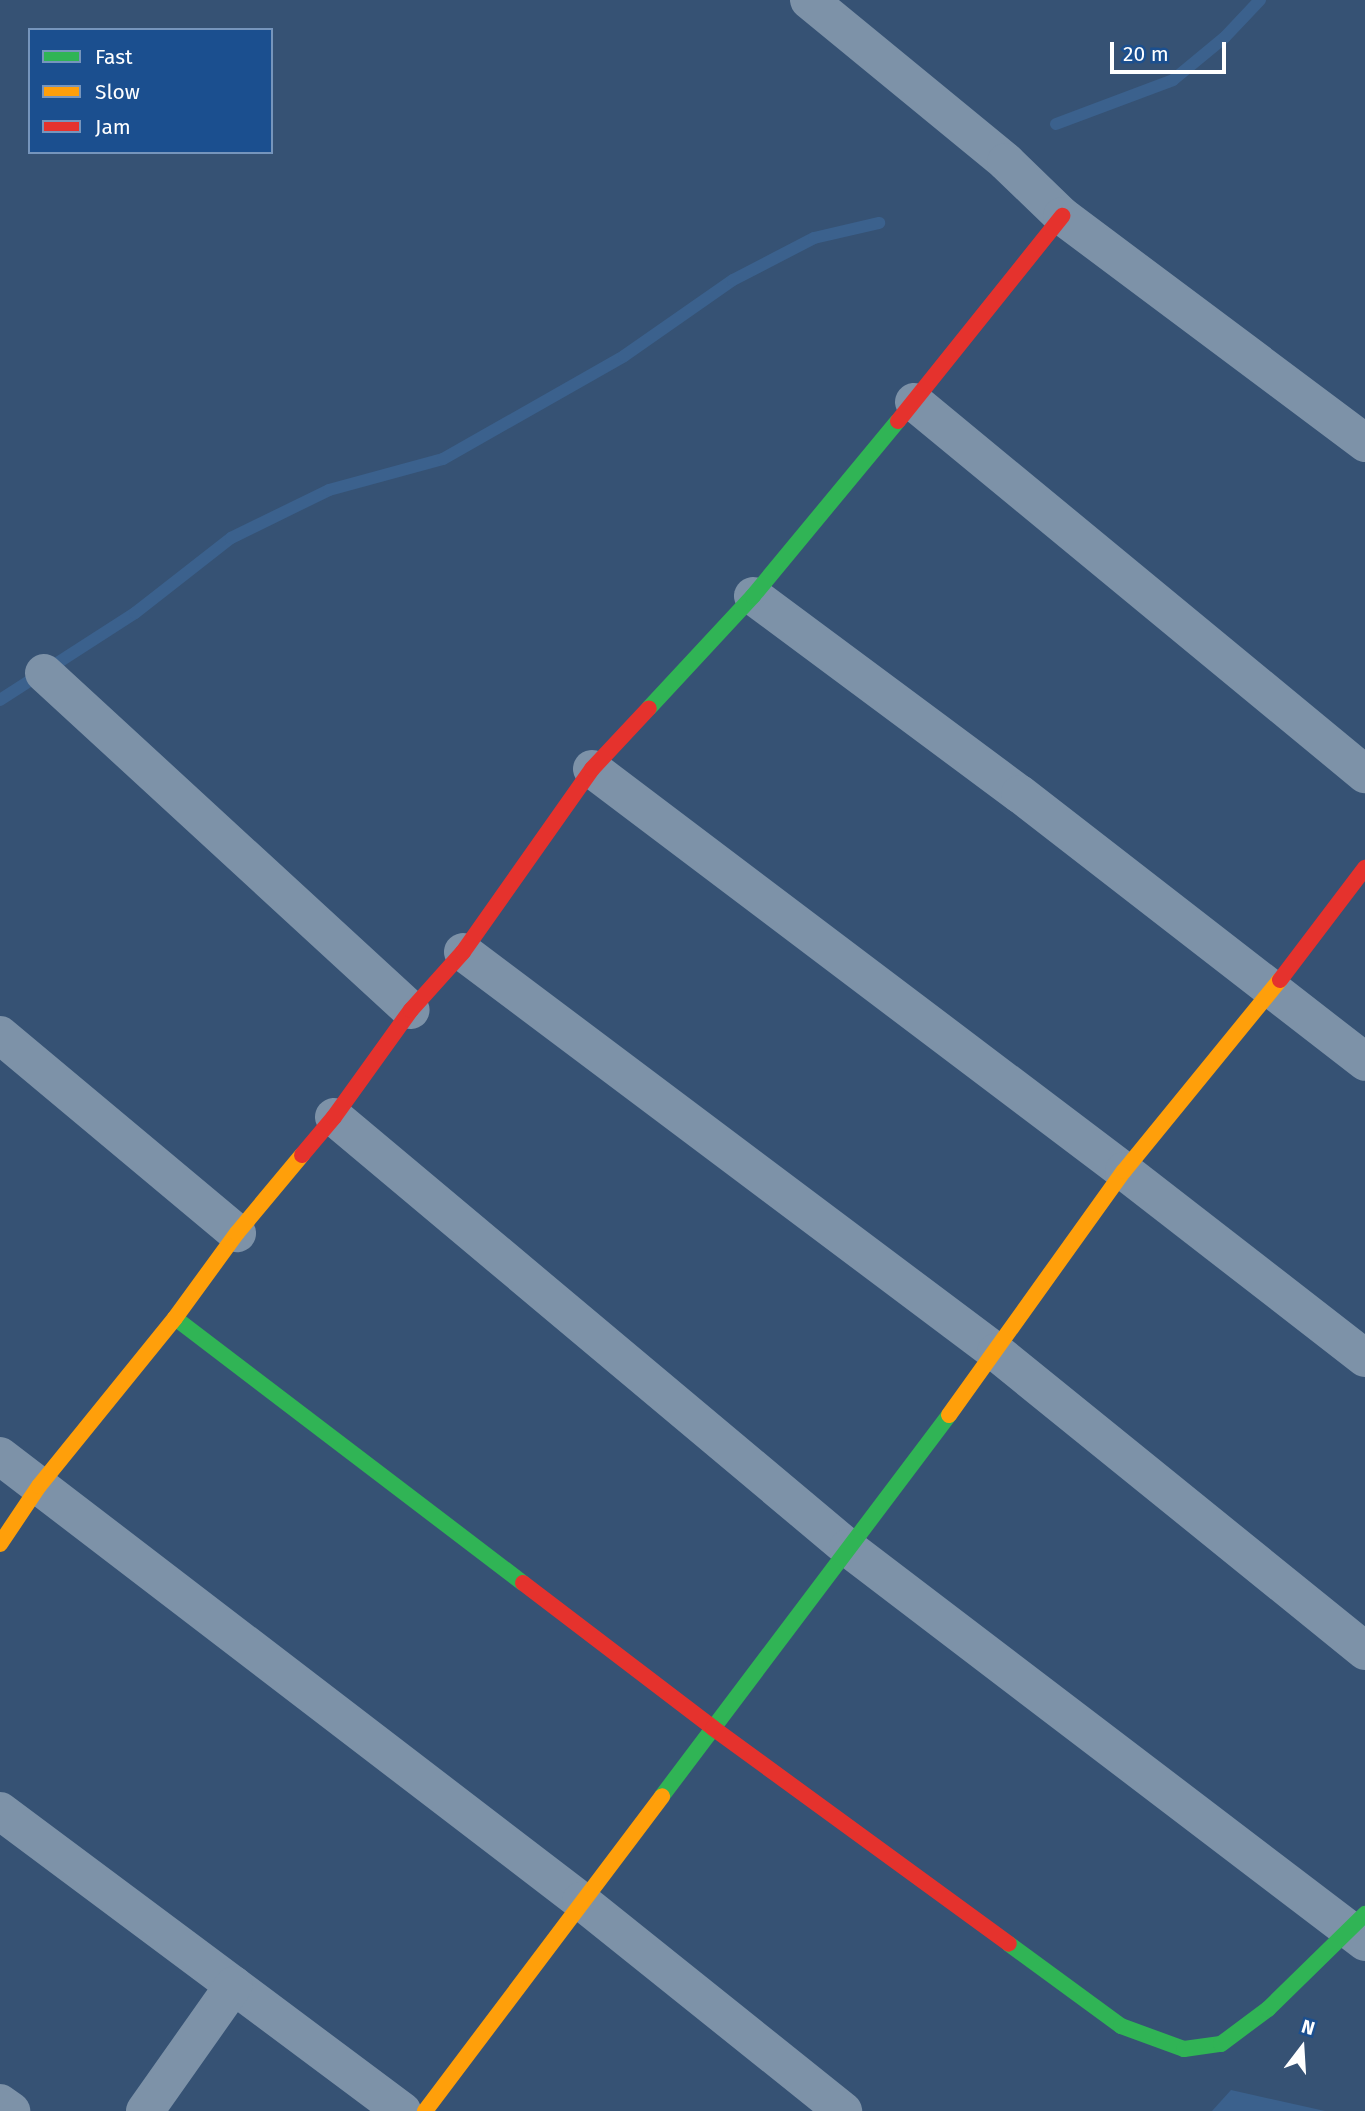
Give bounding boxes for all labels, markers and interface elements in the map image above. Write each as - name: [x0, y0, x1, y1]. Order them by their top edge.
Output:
- legend: [28, 28, 273, 154]
- scale bar: [1113, 28, 1228, 72]
- text: 20 m: [1123, 41, 1169, 67]
- text: Fast: [95, 44, 133, 70]
- text: Slow: [95, 79, 140, 105]
- text: Jam: [95, 114, 131, 140]
- north arrow: [1267, 2013, 1337, 2083]
- text: N: [1299, 2015, 1318, 2040]

